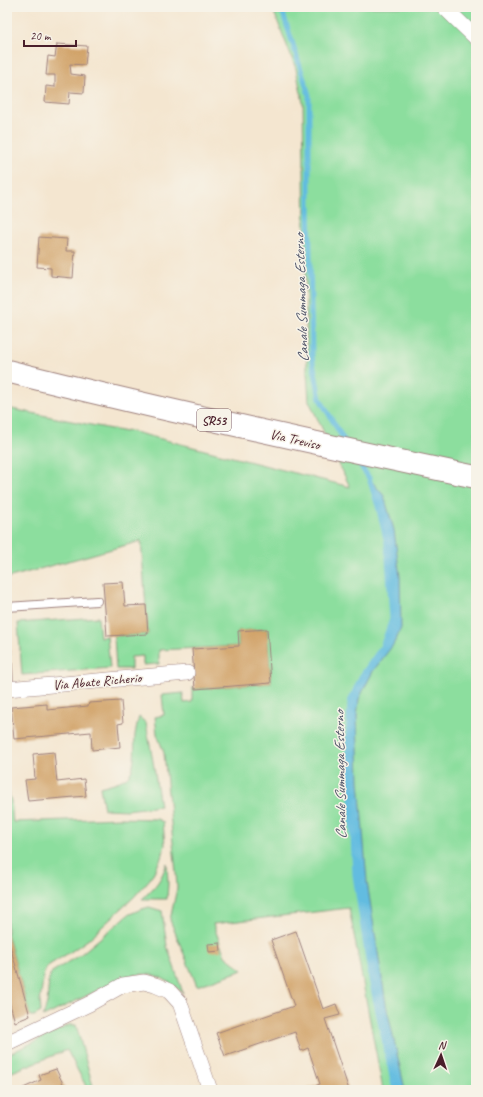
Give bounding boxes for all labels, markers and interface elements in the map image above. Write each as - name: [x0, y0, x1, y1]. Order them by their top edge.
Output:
- scale bar: [24, 22, 76, 48]
- text: 20 m: [30, 28, 52, 44]
- water label: Canale Summaga Esterno: [290, 231, 313, 362]
- road number: SR53: [197, 409, 231, 431]
- street label: Via Treviso: [268, 425, 324, 454]
- street label: Via Abate Richerio: [52, 669, 144, 694]
- water label: Canale Summaga Esterno: [330, 708, 351, 839]
- north arrow: [421, 1035, 461, 1075]
- text: N: [438, 1038, 447, 1052]

